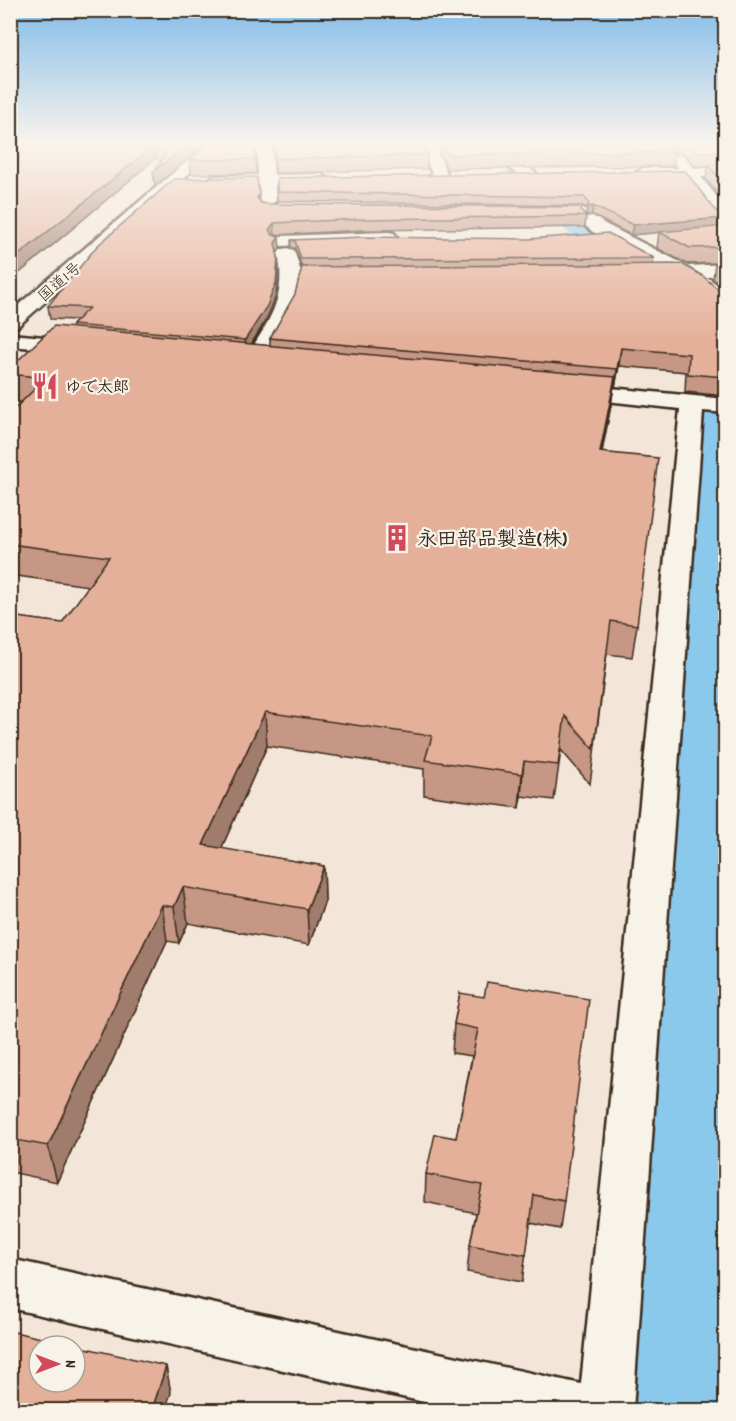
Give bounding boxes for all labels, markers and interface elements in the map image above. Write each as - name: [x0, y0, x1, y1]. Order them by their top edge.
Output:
- street label: 国道1号: [34, 257, 88, 308]
- restaurant icon: ゆで太郎: [30, 371, 60, 401]
- place label: ゆで太郎: [65, 377, 129, 400]
- building icon: 永田部品製造(株): [382, 523, 412, 553]
- place label: 永田部品製造(株): [417, 527, 567, 555]
- north arrow: [27, 1334, 87, 1394]
- text: N: [58, 1360, 81, 1368]

